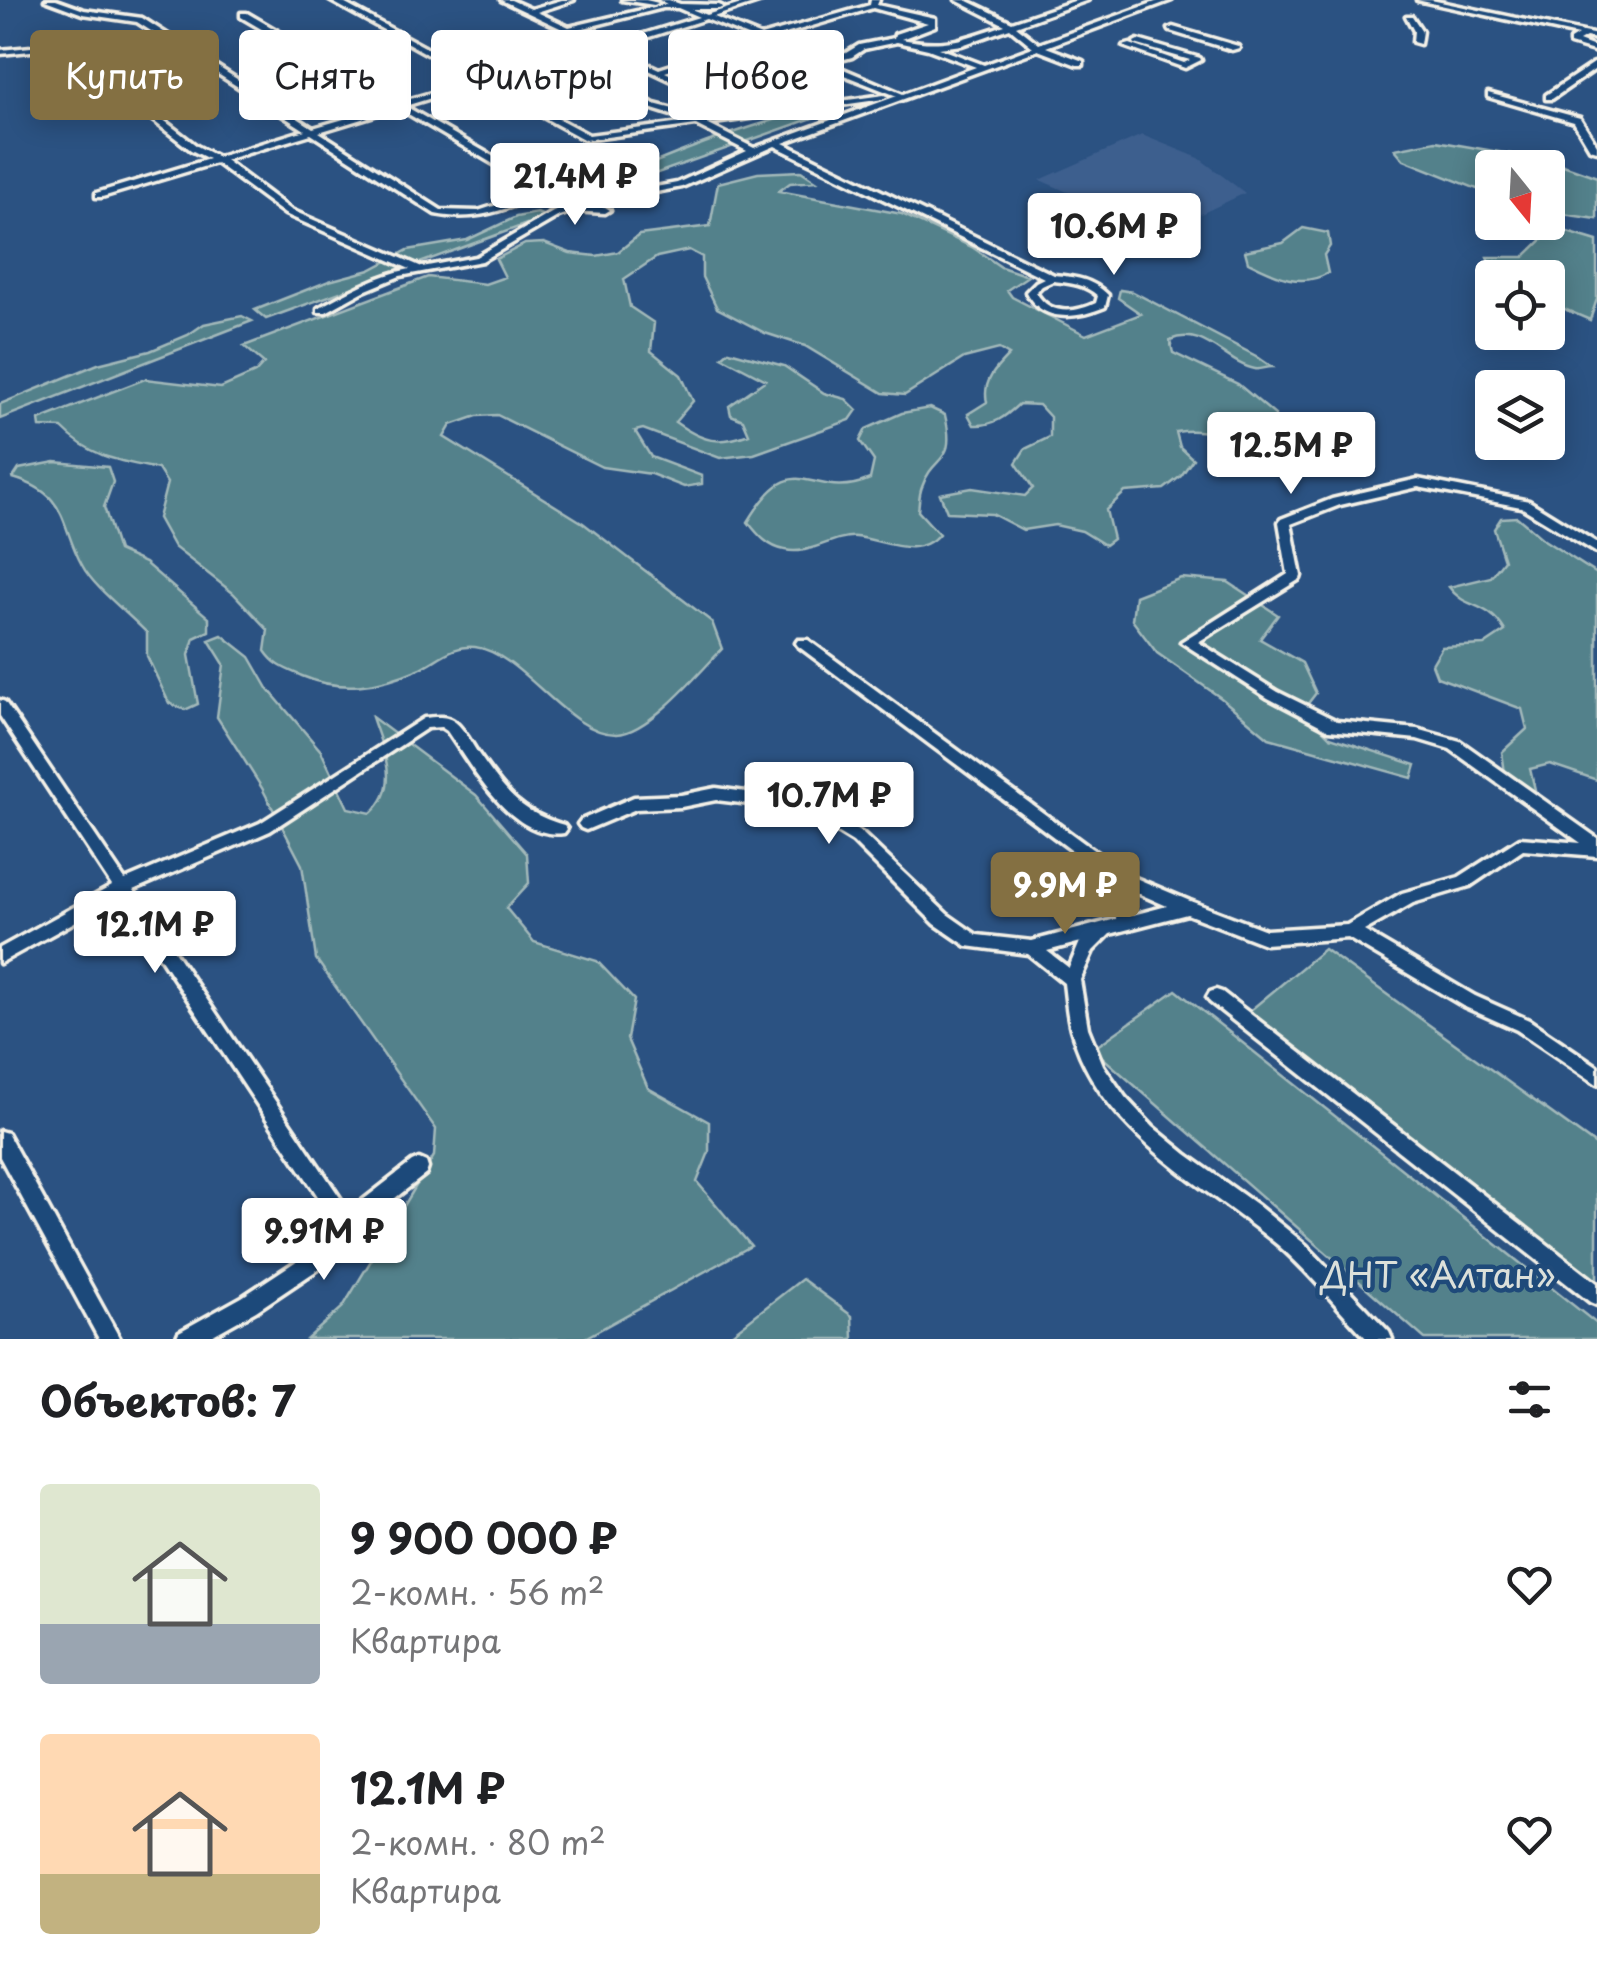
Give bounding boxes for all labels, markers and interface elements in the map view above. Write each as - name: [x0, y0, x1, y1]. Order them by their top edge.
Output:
- chip: Купить: [30, 30, 219, 120]
- chip: Снять: [239, 30, 411, 120]
- chip: Фильтры: [431, 30, 648, 120]
- chip: Новое: [668, 30, 844, 120]
- pin: 21.4M ₽: [483, 143, 667, 228]
- north arrow: [1475, 150, 1565, 240]
- map controls: [1475, 150, 1565, 460]
- text: 21.4M ₽: [512, 151, 638, 199]
- pin: 10.6M ₽: [1022, 193, 1206, 278]
- text: 10.6M ₽: [1050, 201, 1178, 249]
- button: locate: [1475, 260, 1565, 350]
- button: layers: [1475, 370, 1565, 460]
- pin: 12.5M ₽: [1199, 412, 1383, 497]
- text: 12.5M ₽: [1229, 420, 1353, 468]
- pin: 10.7M ₽: [737, 762, 921, 847]
- text: 10.7M ₽: [767, 770, 891, 818]
- pin: 9.9M ₽: [984, 852, 1146, 937]
- text: 9.9M ₽: [1013, 860, 1117, 908]
- pin: 12.1M ₽: [63, 891, 247, 976]
- text: 12.1M ₽: [96, 899, 214, 947]
- pin: 9.91M ₽: [232, 1198, 416, 1283]
- text: 9.91M ₽: [264, 1206, 384, 1254]
- park label: ДНТ «Алтан»: [1319, 1247, 1556, 1300]
- text: Объектов: 7: [40, 1368, 296, 1431]
- icon: filters: [1502, 1372, 1557, 1427]
- text: 9 900 000 ₽: [350, 1505, 618, 1568]
- icon: home: [120, 1524, 240, 1644]
- icon: heart: [1502, 1557, 1557, 1612]
- text: 2-комн. · 56 m²: [350, 1568, 604, 1616]
- text: Квартира: [350, 1616, 501, 1664]
- text: 12.1M ₽: [350, 1755, 505, 1818]
- icon: home: [120, 1774, 240, 1894]
- icon: heart: [1502, 1807, 1557, 1862]
- text: 2-комн. · 80 m²: [350, 1818, 606, 1866]
- text: Квартира: [350, 1866, 501, 1914]

